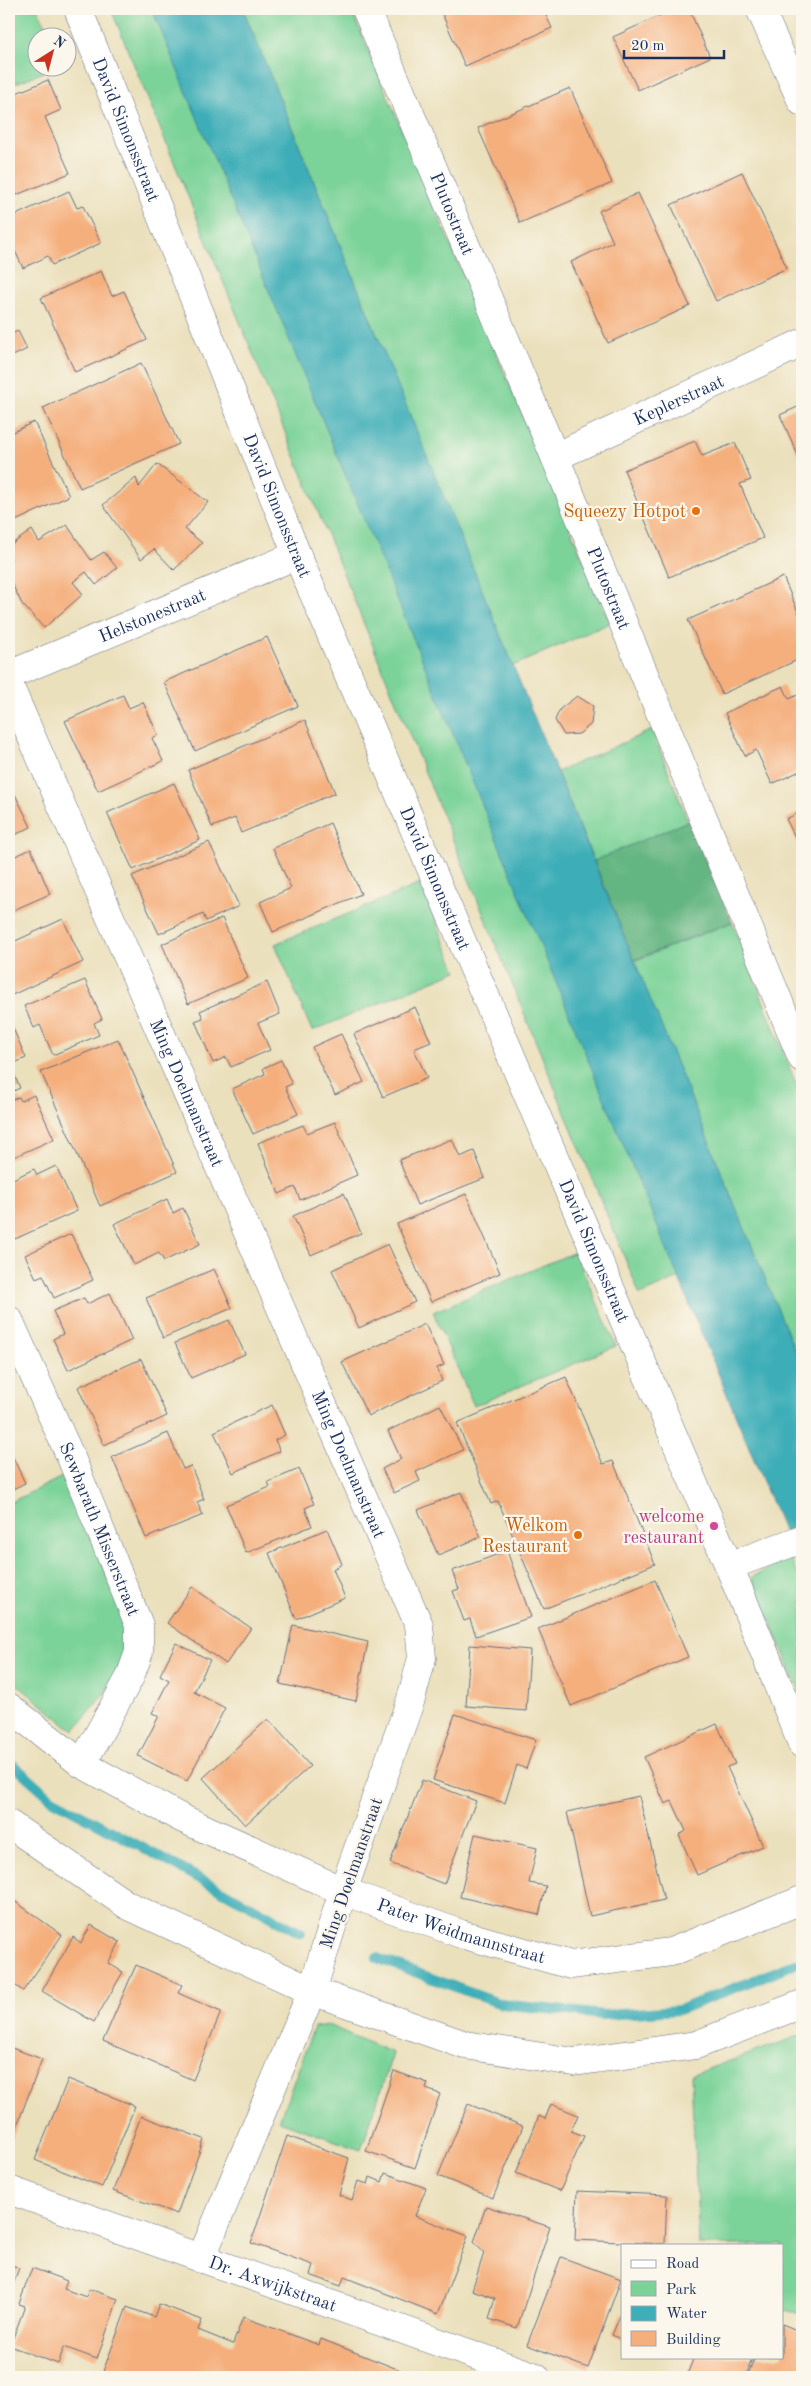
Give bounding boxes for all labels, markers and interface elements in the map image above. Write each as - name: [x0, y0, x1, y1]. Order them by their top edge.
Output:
- north arrow: [28, 28, 78, 78]
- scale bar: [624, 28, 724, 60]
- text: N: [51, 33, 68, 51]
- text: 20 m: [631, 39, 665, 54]
- street label: David Simonsstraat: [89, 55, 162, 205]
- street label: Plutostraat: [426, 170, 477, 258]
- street label: Keplerstraat: [631, 372, 727, 429]
- street label: David Simonsstraat: [239, 431, 314, 581]
- place label: Squeezy Hotpot: [563, 503, 686, 521]
- marker: Squeezy Hotpot: [690, 505, 702, 517]
- street label: Plutostraat: [583, 545, 633, 632]
- street label: Helstonestraat: [96, 586, 209, 647]
- street label: David Simonsstraat: [396, 805, 473, 953]
- street label: Ming Doelmanstraat: [146, 1017, 226, 1170]
- street label: David Simonsstraat: [555, 1177, 632, 1325]
- street label: Ming Doelmanstraat: [308, 1388, 388, 1541]
- street label: Sewbarath Misserstraat: [55, 1440, 142, 1619]
- place label: welcome restaurant: [623, 1508, 704, 1547]
- place label: Welkom Restaurant: [482, 1517, 568, 1556]
- marker: welcome restaurant: [708, 1520, 720, 1532]
- marker: Welkom Restaurant: [572, 1529, 584, 1541]
- street label: Ming Doelmanstraat: [318, 1795, 386, 1951]
- street label: Pater Weidmannstraat: [374, 1896, 547, 1967]
- legend: [621, 2244, 784, 2358]
- street label: Dr. Axwijkstraat: [206, 2254, 339, 2316]
- text: Road: [666, 2257, 700, 2272]
- text: Park: [666, 2283, 697, 2298]
- text: Water: [666, 2307, 707, 2322]
- text: Building: [666, 2333, 721, 2348]

